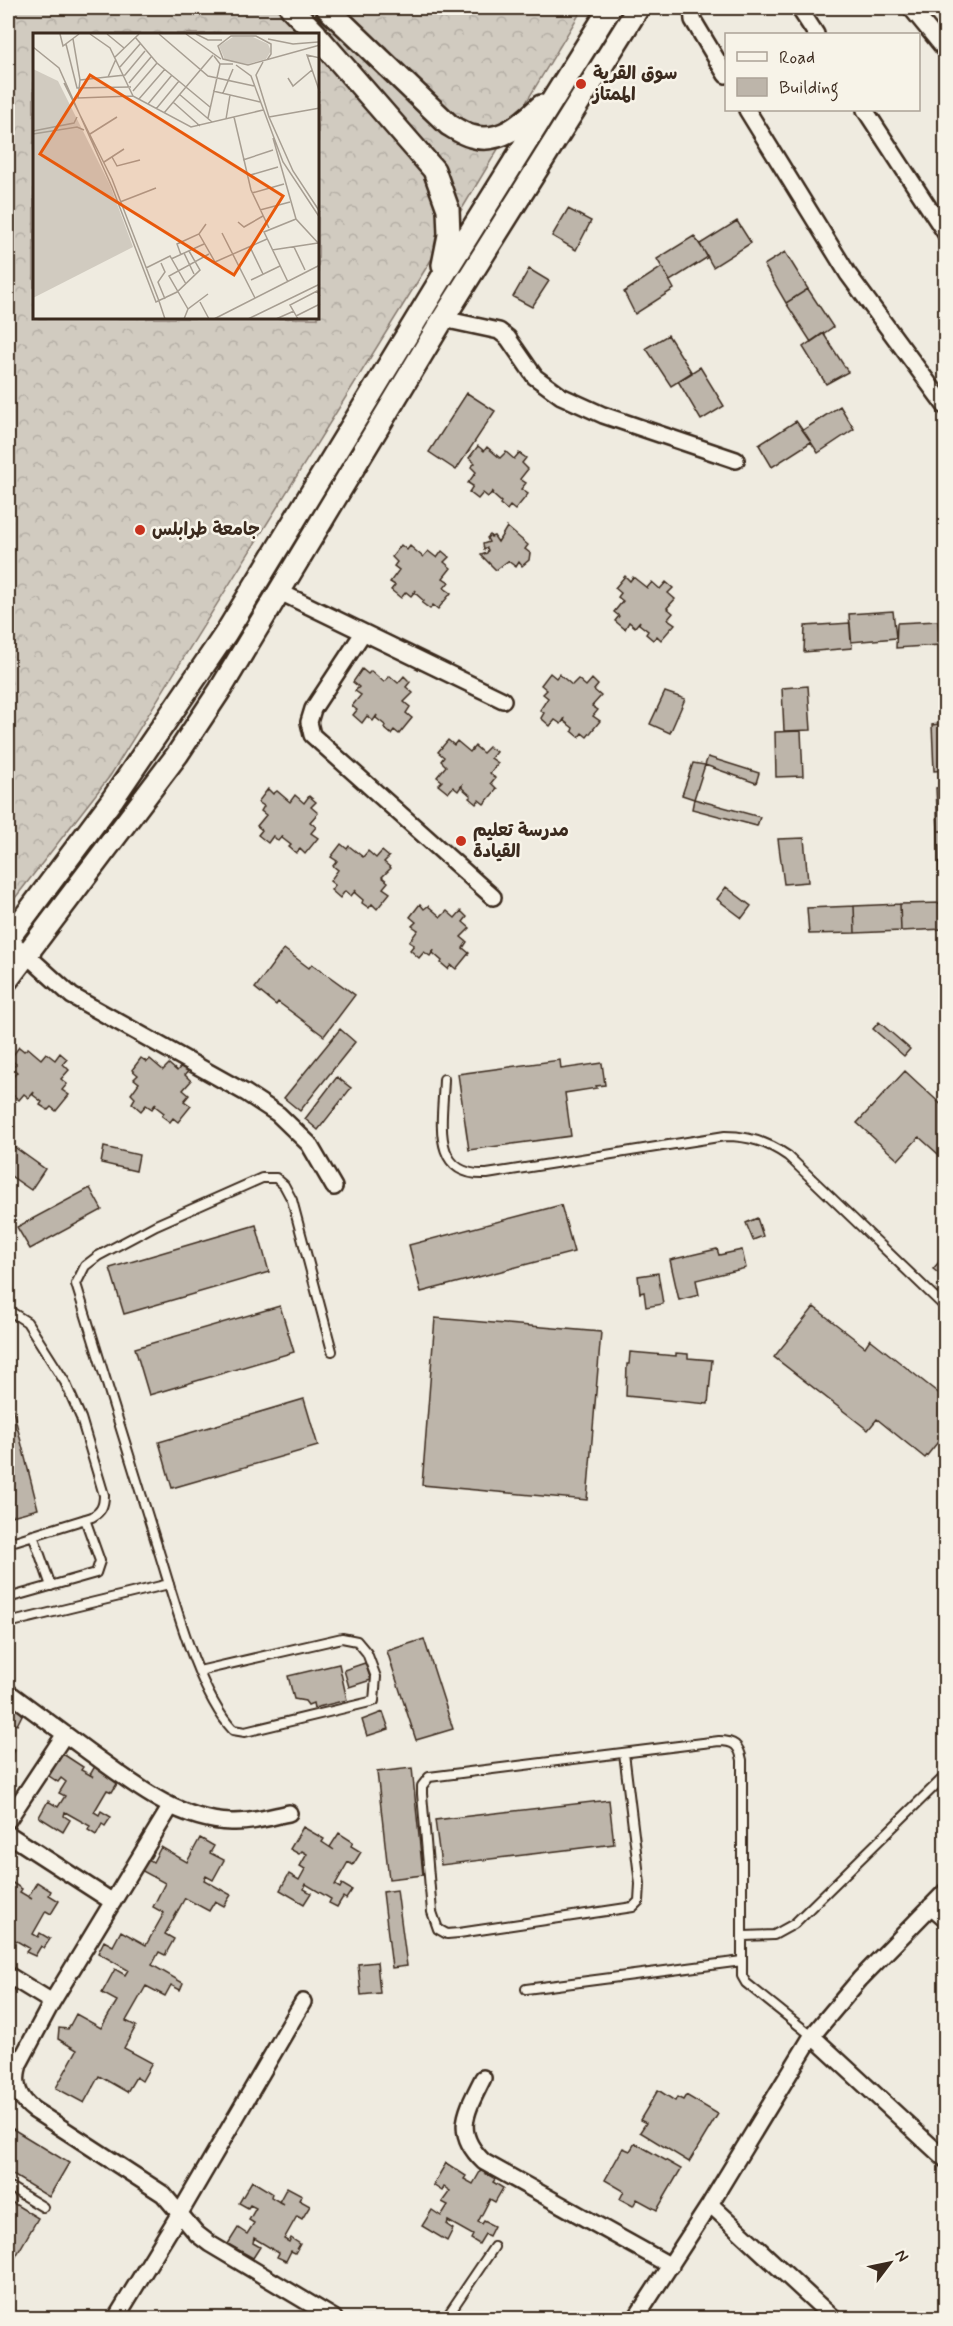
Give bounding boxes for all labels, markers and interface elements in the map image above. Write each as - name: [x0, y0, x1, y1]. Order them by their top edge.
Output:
- inset map: [33, 33, 320, 320]
- legend: [725, 33, 920, 111]
- text: Road: [779, 46, 815, 70]
- place label: سوق القرية الممتاز: [591, 62, 677, 107]
- text: Building: [779, 76, 839, 102]
- marker: سوق القرية الممتاز: [574, 77, 588, 91]
- place label: جامعة طرابلس: [152, 518, 260, 542]
- marker: جامعة طرابلس: [133, 523, 147, 537]
- place label: مدرسة تعليم القيادة: [473, 819, 569, 864]
- marker: مدرسة تعليم القيادة: [454, 834, 468, 848]
- north arrow: [860, 2233, 920, 2293]
- text: N: [890, 2246, 913, 2266]

